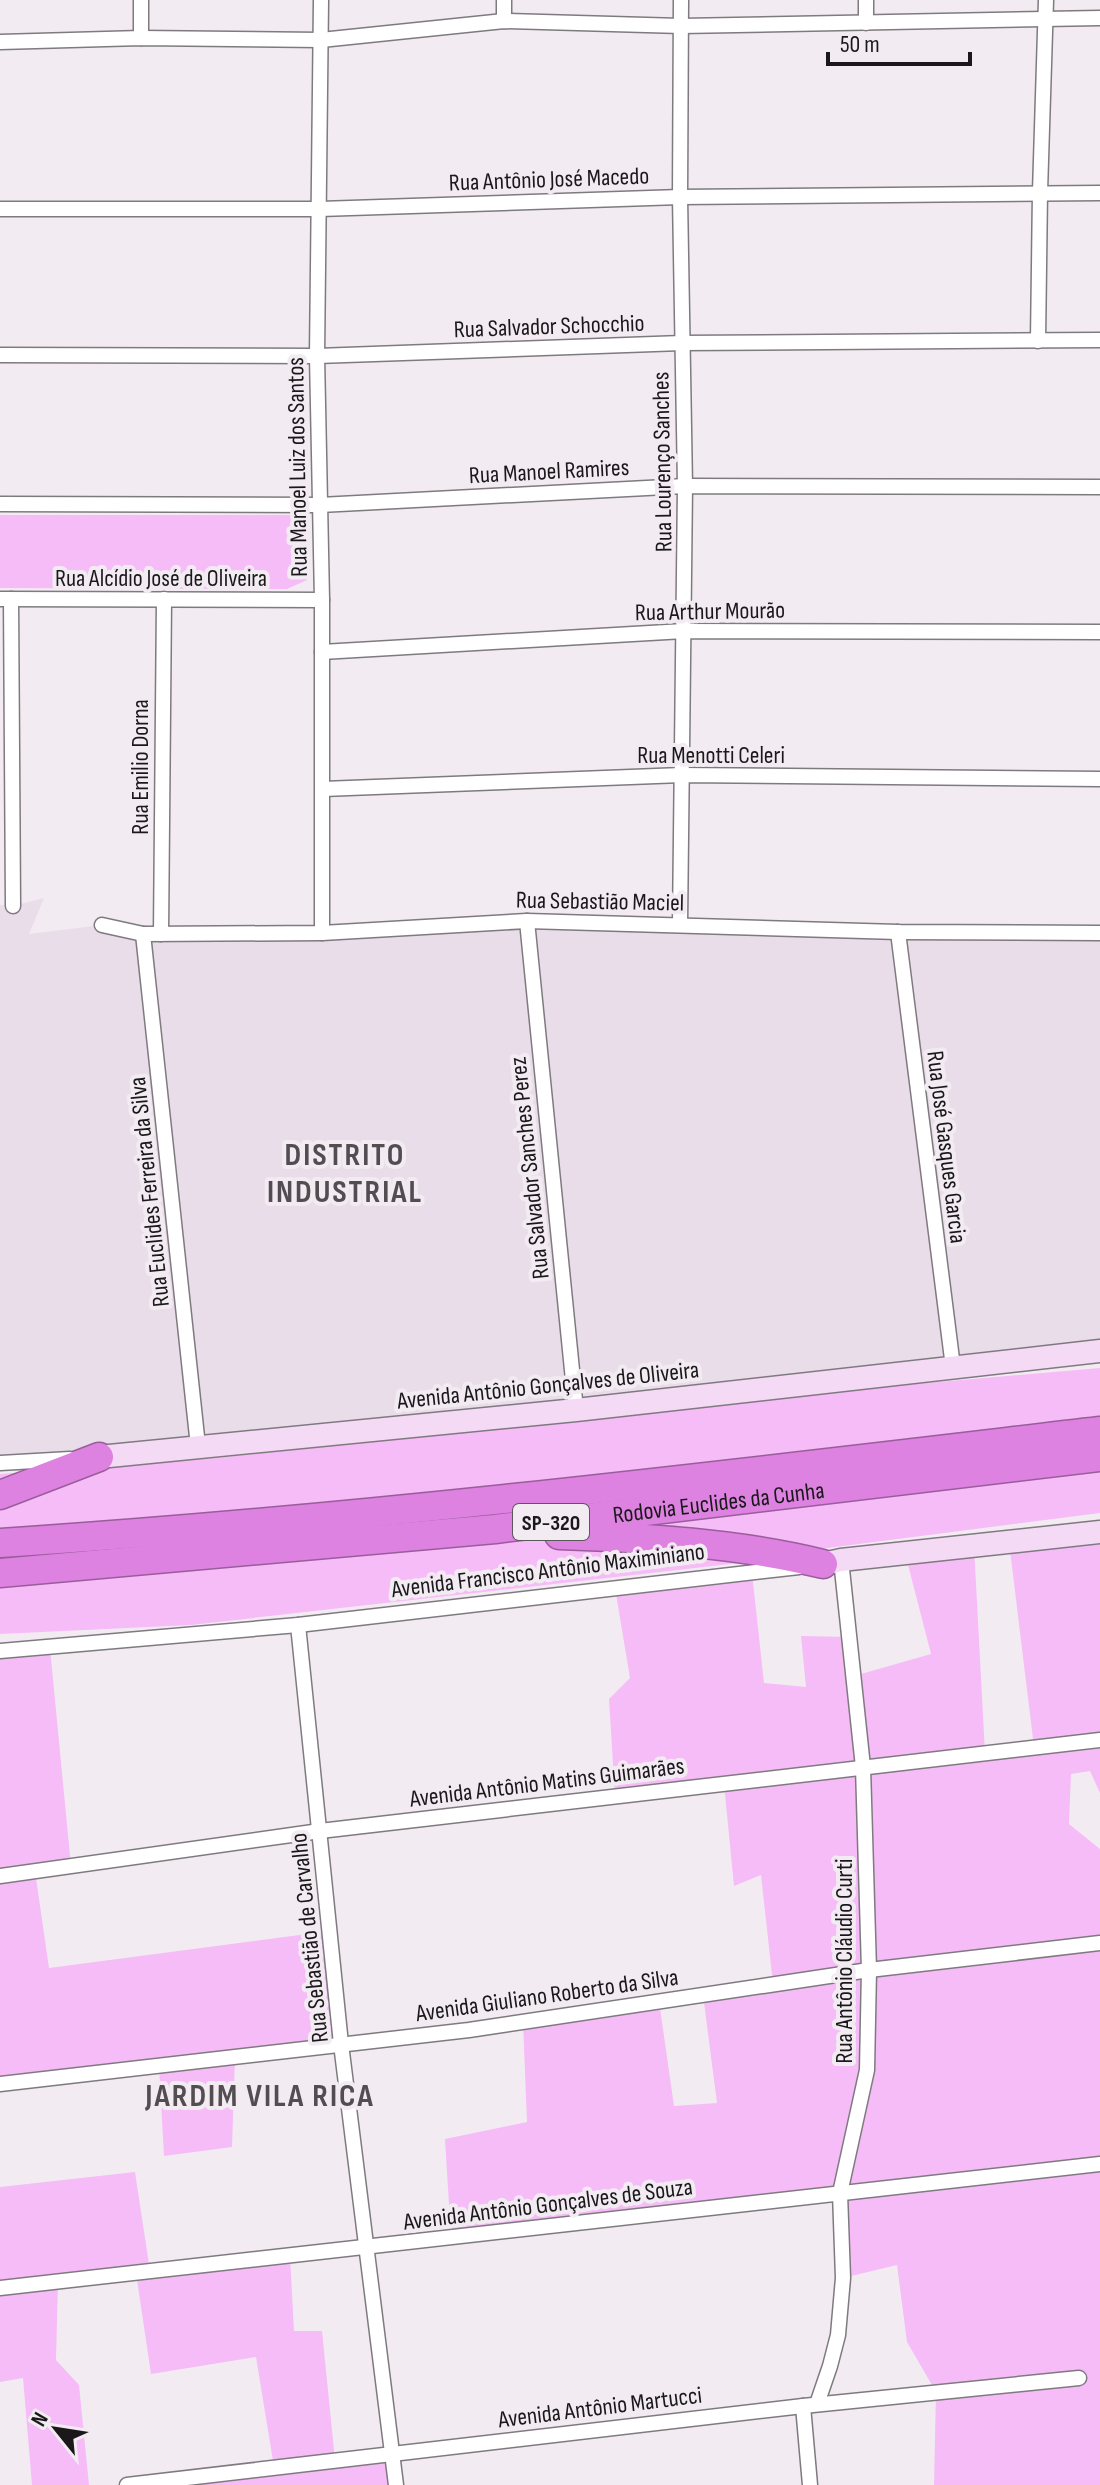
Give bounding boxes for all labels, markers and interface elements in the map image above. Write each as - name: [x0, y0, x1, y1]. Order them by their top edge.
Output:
- scale bar: [828, 16, 970, 66]
- text: 50 m: [840, 30, 880, 59]
- street label: Rua Antônio José Macedo: [448, 162, 650, 197]
- street label: Rua Salvador Schocchio: [453, 309, 645, 344]
- street label: Rua Manoel Luiz dos Santos: [281, 357, 314, 577]
- street label: Rua Lourenço Sanches: [646, 372, 679, 552]
- street label: Rua Manoel Ramires: [468, 453, 630, 490]
- street label: Rua Alcídio José de Oliveira: [55, 564, 267, 593]
- street label: Rua Arthur Mourão: [635, 596, 785, 627]
- street label: Rua Emilio Dorna: [126, 699, 155, 835]
- street label: Rua Menotti Celeri: [637, 741, 785, 770]
- street label: Rua Sebastião Maciel: [516, 886, 684, 917]
- street label: Rua José Gasques Garcia: [920, 1049, 973, 1245]
- street label: Rua Salvador Sanches Perez: [503, 1055, 556, 1280]
- street label: Rua Euclides Ferreira da Silva: [123, 1076, 176, 1308]
- district label: DISTRITO INDUSTRIAL: [267, 1136, 423, 1212]
- street label: Avenida Antônio Gonçalves de Oliveira: [395, 1355, 700, 1416]
- street label: Rodovia Euclides da Cunha: [611, 1476, 826, 1530]
- road number: SP-320: [513, 1504, 589, 1540]
- street label: Avenida Francisco Antônio Maximiniano: [389, 1537, 706, 1604]
- street label: Avenida Antônio Matins Guimarães: [407, 1751, 686, 1814]
- street label: Rua Sebastião de Carvalho: [284, 1832, 335, 2044]
- street label: Rua Antônio Cláudio Curti: [830, 1858, 859, 2064]
- street label: Avenida Giuliano Roberto da Silva: [413, 1963, 680, 2028]
- district label: JARDIM VILA RICA: [144, 2077, 375, 2116]
- street label: Avenida Antônio Gonçalves de Souza: [401, 2172, 694, 2237]
- street label: Avenida Antônio Martucci: [496, 2381, 704, 2434]
- north arrow: [16, 2389, 96, 2469]
- text: N: [25, 2408, 55, 2432]

